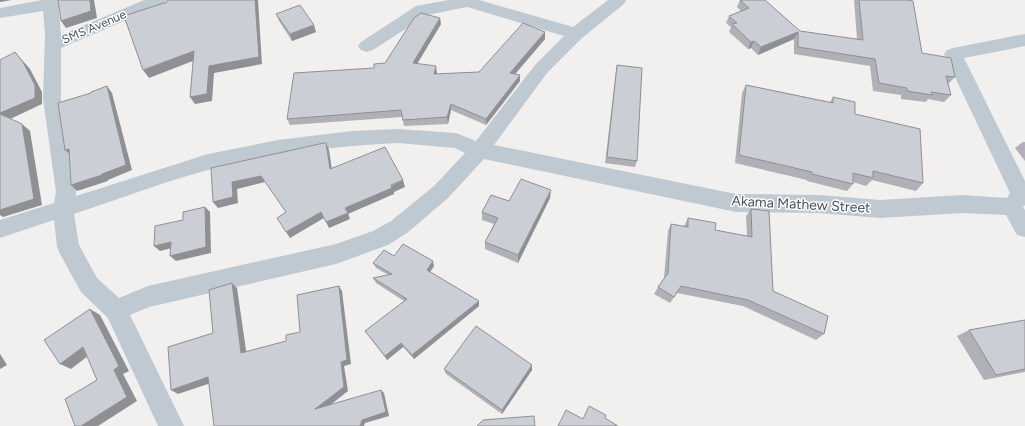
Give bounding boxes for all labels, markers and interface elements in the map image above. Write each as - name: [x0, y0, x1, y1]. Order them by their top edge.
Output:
- street label: SMS Avenue: [60, 7, 129, 47]
- street label: Akama Mathew Street: [731, 192, 871, 217]

